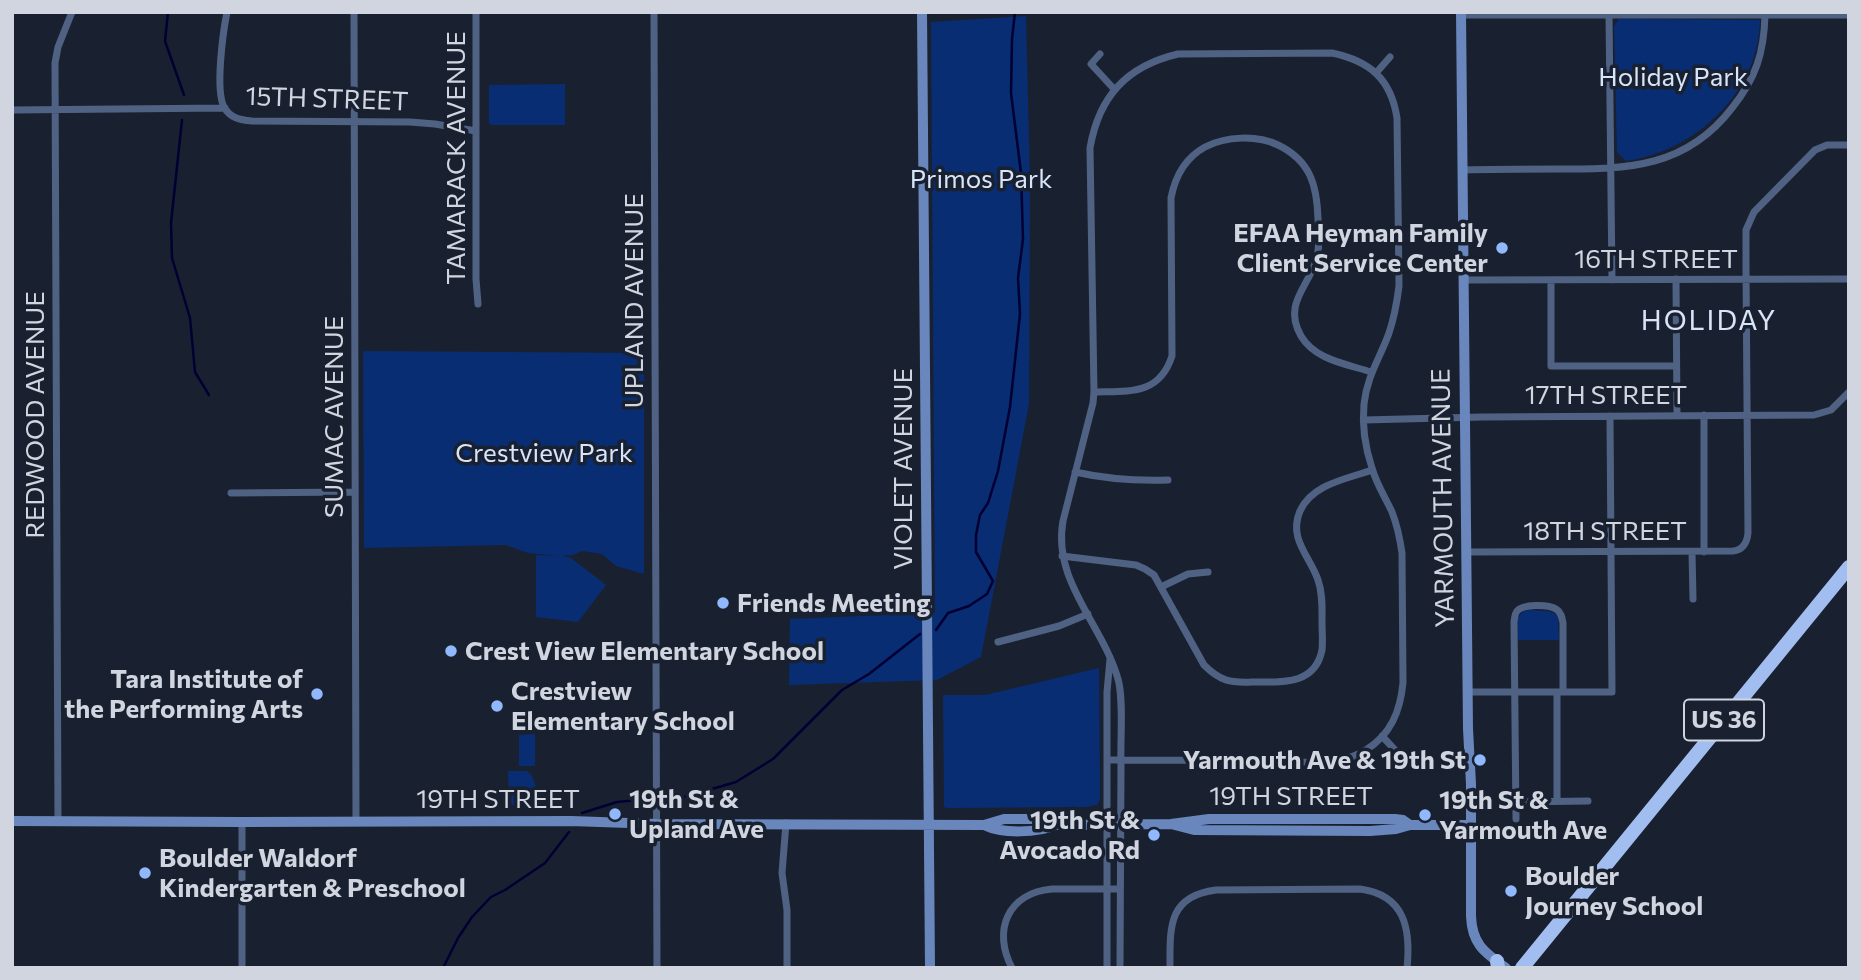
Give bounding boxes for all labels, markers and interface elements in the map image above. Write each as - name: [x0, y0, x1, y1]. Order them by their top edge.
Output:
- street label: TAMARACK AVENUE: [440, 31, 472, 285]
- park label: Holiday Park: [1598, 61, 1748, 93]
- street label: 15TH STREET: [245, 81, 409, 117]
- park label: Primos Park: [910, 163, 1052, 195]
- street label: UPLAND AVENUE: [618, 193, 650, 409]
- place label: EFAA Heyman Family Client Service Center: [1233, 217, 1488, 278]
- marker: EFAA Heyman Family Client Service Center: [1494, 240, 1510, 256]
- street label: 16TH STREET: [1574, 243, 1738, 275]
- street label: REDWOOD AVENUE: [19, 291, 51, 539]
- district label: HOLIDAY: [1642, 304, 1776, 338]
- street label: SUMAC AVENUE: [318, 316, 350, 518]
- street label: VIOLET AVENUE: [887, 368, 919, 570]
- street label: YARMOUTH AVENUE: [1425, 368, 1461, 628]
- street label: 17TH STREET: [1525, 379, 1687, 411]
- park label: Crestview Park: [455, 437, 633, 469]
- street label: 18TH STREET: [1523, 515, 1687, 547]
- place label: Friends Meeting: [737, 587, 931, 619]
- marker: Friends Meeting: [715, 595, 731, 611]
- place label: Crest View Elementary School: [465, 635, 824, 667]
- marker: Crest View Elementary School: [443, 643, 459, 659]
- place label: Tara Institute of the Performing Arts: [64, 663, 303, 724]
- place label: Crestview Elementary School: [511, 675, 735, 736]
- marker: Tara Institute of the Performing Arts: [309, 686, 325, 702]
- marker: Crestview Elementary School: [489, 698, 505, 714]
- road number: US 36: [1684, 700, 1764, 740]
- place label: Yarmouth Ave & 19th St: [1183, 744, 1466, 776]
- marker: Yarmouth Ave & 19th St: [1472, 752, 1488, 768]
- street label: 19TH STREET: [1209, 780, 1373, 812]
- street label: 19TH STREET: [416, 783, 580, 815]
- place label: 19th St & Upland Ave: [629, 783, 764, 844]
- place label: 19th St & Yarmouth Ave: [1439, 784, 1607, 846]
- place label: 19th St & Avocado Rd: [999, 804, 1140, 866]
- marker: 19th St & Upland Ave: [607, 806, 623, 822]
- marker: 19th St & Yarmouth Ave: [1417, 807, 1433, 823]
- marker: 19th St & Avocado Rd: [1146, 827, 1162, 843]
- place label: Boulder Waldorf Kindergarten & Preschool: [159, 842, 466, 903]
- place label: Boulder Journey School: [1525, 860, 1703, 922]
- marker: Boulder Waldorf Kindergarten & Preschool: [137, 865, 153, 881]
- marker: Boulder Journey School: [1503, 883, 1519, 899]

